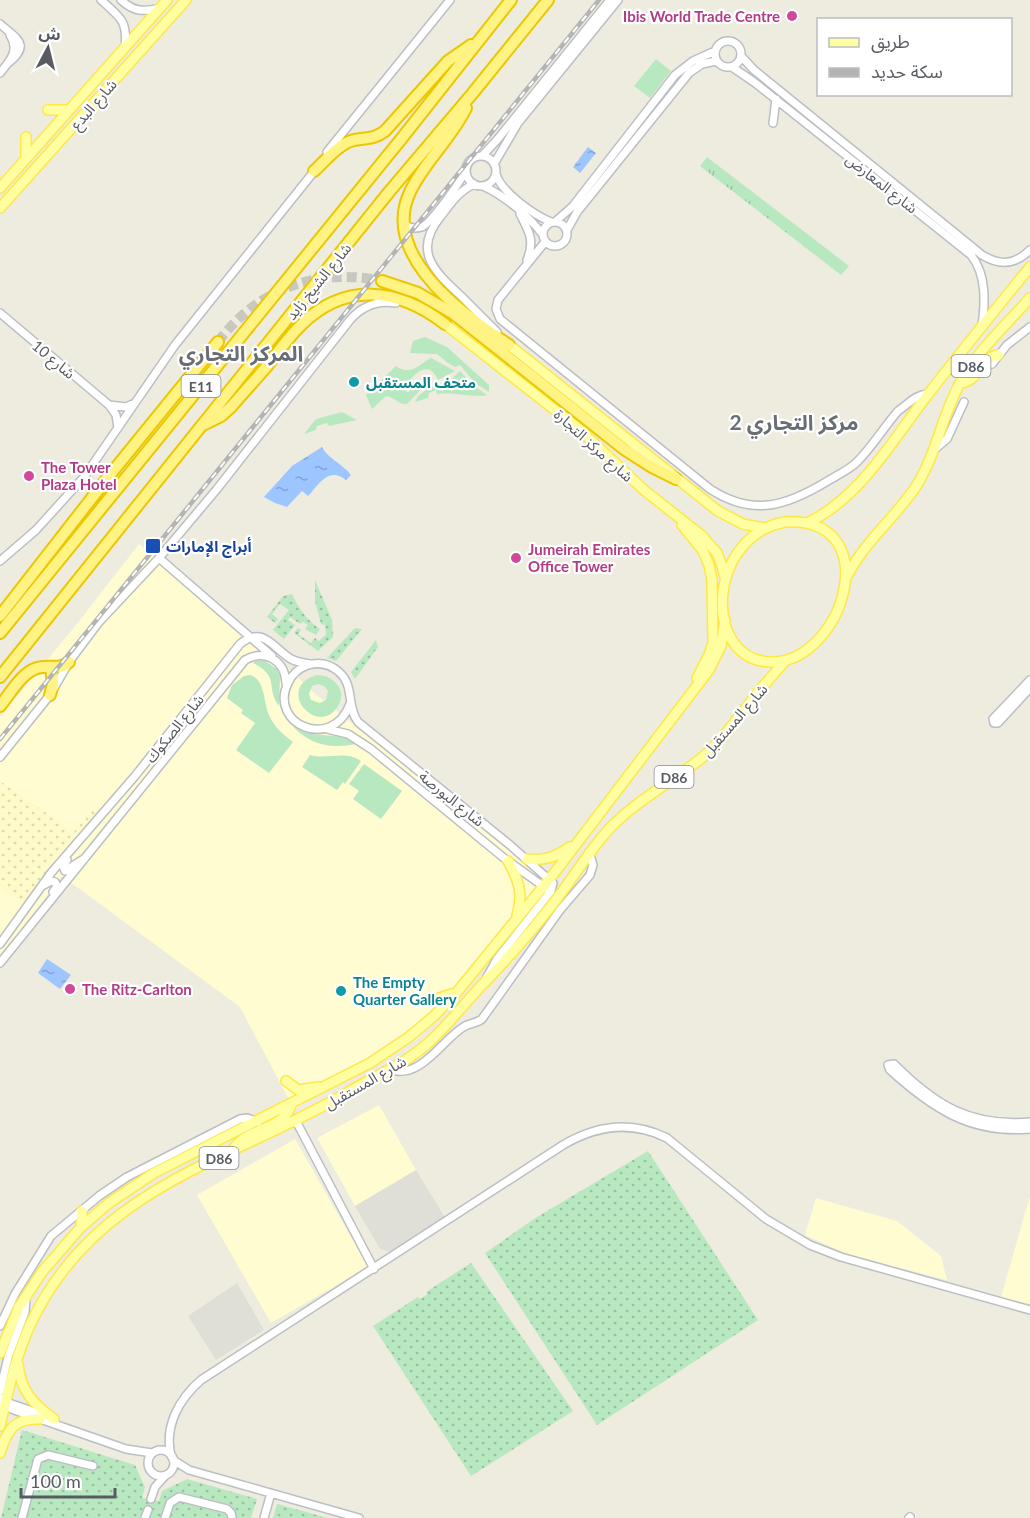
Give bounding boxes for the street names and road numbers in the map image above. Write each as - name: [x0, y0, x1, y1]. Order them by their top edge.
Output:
- street label: شارع البدع: [66, 75, 123, 136]
- street label: شارع المعارض: [840, 149, 922, 220]
- street label: شارع الشيخ زايد: [282, 239, 358, 326]
- street label: شارع 10: [26, 336, 79, 385]
- road number: D86: [952, 355, 990, 377]
- road number: E11: [182, 375, 220, 397]
- street label: شارع مركز التجارة: [548, 405, 637, 488]
- street label: شارع المستقبل: [697, 680, 774, 763]
- street label: شارع الصكوك: [141, 690, 210, 768]
- street label: شارع البورصة: [413, 766, 488, 833]
- road number: D86: [654, 766, 694, 788]
- street label: شارع المستقبل: [321, 1051, 411, 1116]
- road number: D86: [200, 1147, 238, 1169]

